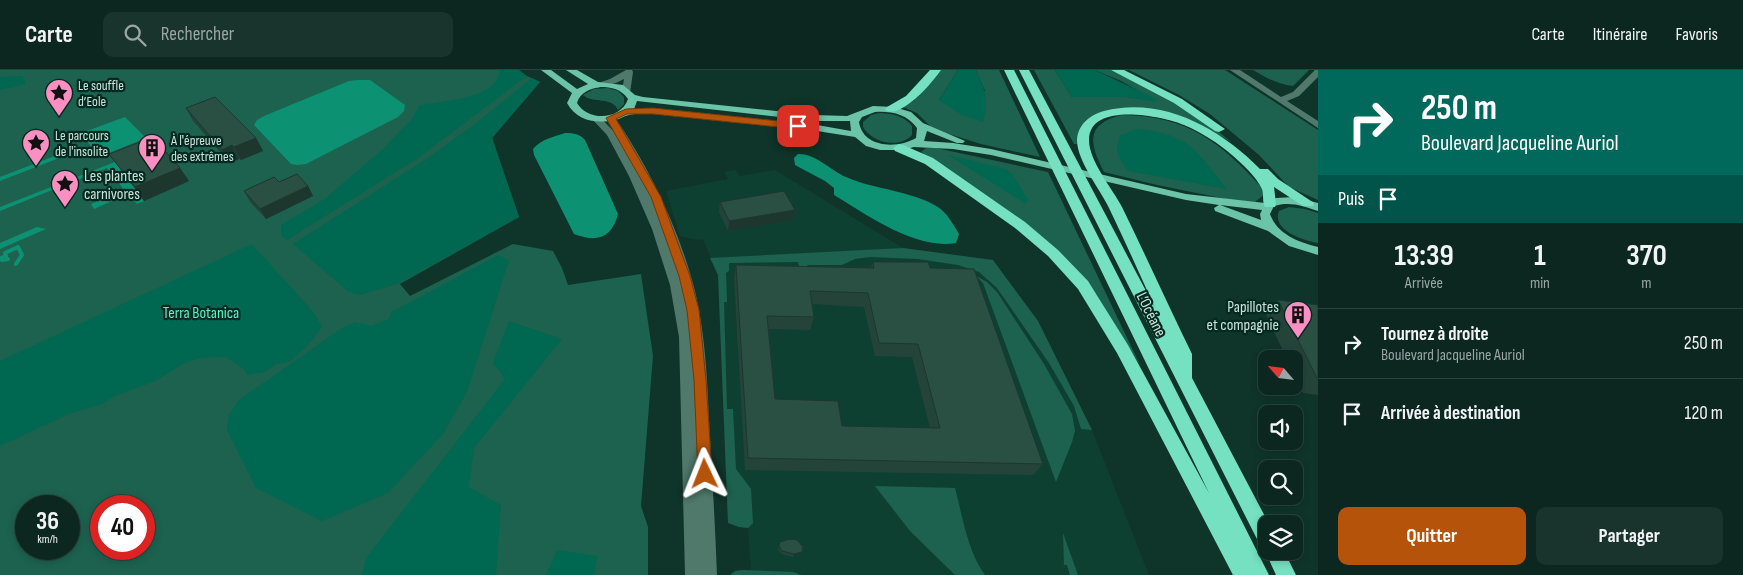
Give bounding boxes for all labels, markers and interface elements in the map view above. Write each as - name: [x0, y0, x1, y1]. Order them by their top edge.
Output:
- search box: [103, 12, 453, 57]
- text: Carte: [25, 20, 73, 49]
- icon: search: [121, 21, 149, 49]
- text: Rechercher: [161, 23, 234, 46]
- text: Carte: [1531, 24, 1565, 45]
- text: Itinéraire: [1593, 24, 1647, 45]
- text: Favoris: [1675, 24, 1718, 45]
- place label: Le souffle d’Eole: [78, 77, 124, 110]
- place icon: Le souffle d’Eole: [44, 78, 74, 117]
- text: 250 m: [1421, 87, 1497, 130]
- icon: right: [1338, 90, 1403, 155]
- pin: [777, 105, 819, 147]
- icon: arrive: [784, 112, 812, 140]
- place label: Le parcours de l'insolite: [55, 127, 109, 160]
- place icon: Le parcours de l'insolite: [21, 128, 51, 167]
- text: Boulevard Jacqueline Auriol: [1421, 130, 1619, 157]
- place label: À l'épreuve des extrêmes: [170, 132, 234, 165]
- building icon: À l'épreuve des extrêmes: [137, 133, 167, 172]
- place label: Les plantes carnivores: [84, 167, 144, 204]
- place icon: Les plantes carnivores: [50, 169, 80, 208]
- icon: arrive: [1374, 185, 1402, 213]
- text: Puis: [1338, 188, 1364, 211]
- text: 13:39: [1394, 238, 1454, 274]
- text: 1: [1534, 238, 1546, 274]
- text: 370: [1626, 238, 1667, 274]
- text: Arrivée: [1405, 274, 1443, 293]
- text: min: [1530, 274, 1550, 293]
- text: m: [1641, 274, 1652, 293]
- street label: L’Océane: [1132, 289, 1170, 340]
- place label: Papillotes et compagnie: [1207, 298, 1279, 335]
- building icon: Papillotes et compagnie: [1283, 300, 1313, 339]
- park label: Terra Botanica: [163, 304, 239, 323]
- text: Tournez à droite: [1381, 323, 1489, 346]
- icon: right: [1338, 330, 1366, 358]
- text: 250 m: [1684, 332, 1723, 355]
- text: Boulevard Jacqueline Auriol: [1381, 346, 1525, 365]
- north arrow: [1258, 350, 1302, 395]
- map controls: [1258, 350, 1303, 560]
- icon: arrive: [1338, 400, 1366, 428]
- text: Arrivée à destination: [1381, 402, 1521, 425]
- text: 120 m: [1685, 402, 1723, 425]
- button: sound: [1258, 405, 1303, 450]
- position arrow: [678, 447, 730, 499]
- button: search: [1258, 460, 1303, 505]
- speed limit sign: 40: [90, 495, 155, 560]
- text: 36: [36, 506, 59, 537]
- button: Quitter: [1338, 507, 1526, 565]
- button: Partager: [1536, 507, 1723, 565]
- button: layers: [1258, 515, 1303, 560]
- text: km/h: [37, 532, 58, 547]

